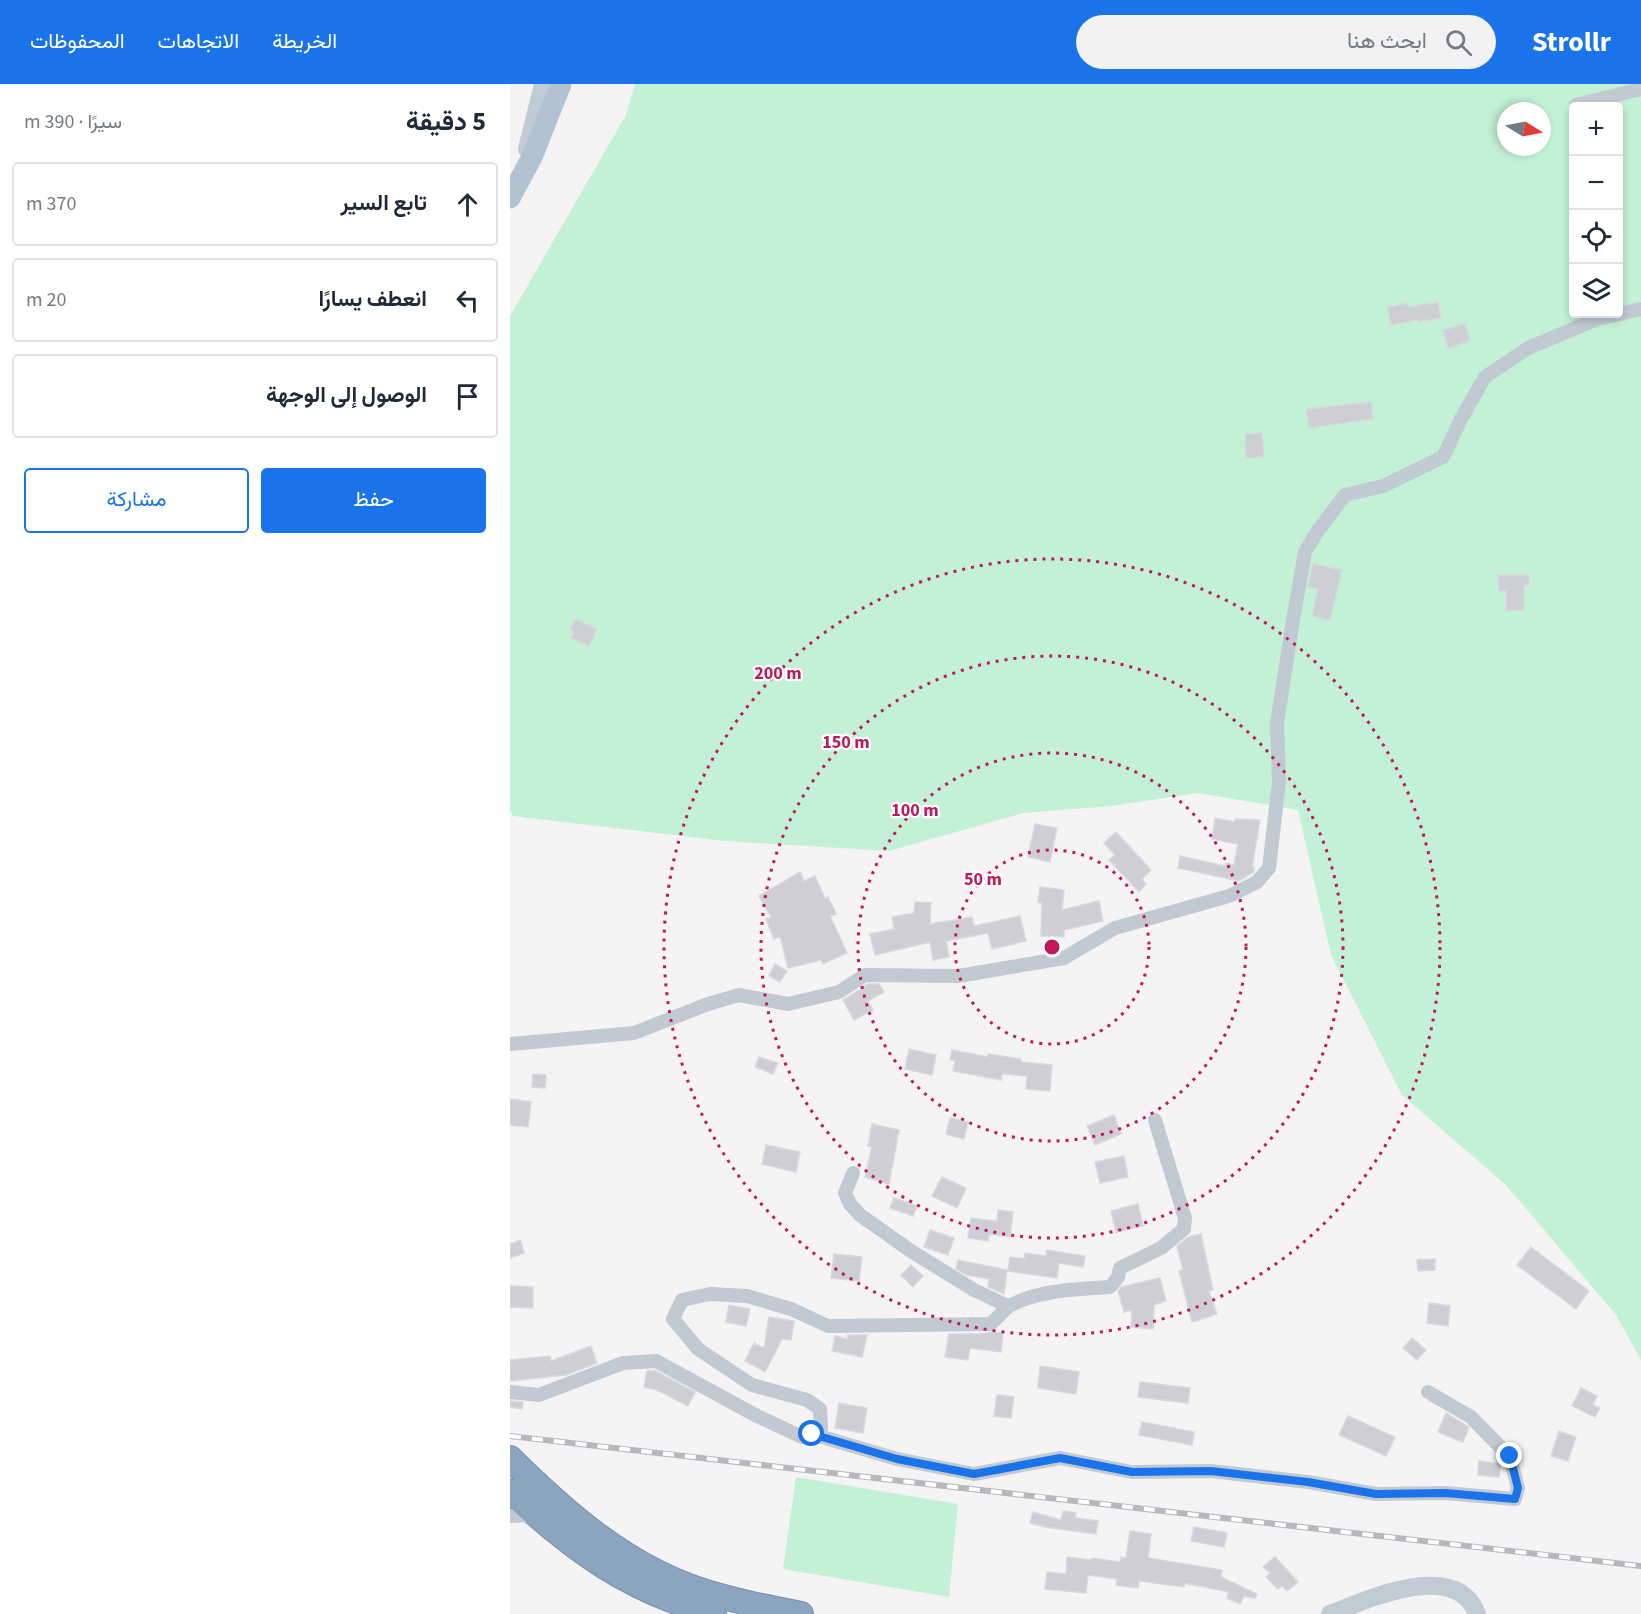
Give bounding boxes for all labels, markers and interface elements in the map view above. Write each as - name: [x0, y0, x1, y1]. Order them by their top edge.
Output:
- search box: [1076, 15, 1496, 69]
- text: Strollr: [1532, 22, 1611, 62]
- text: ابحث هنا: [1347, 25, 1427, 57]
- text: المحفوظات: [30, 26, 125, 56]
- text: الاتجاهات: [158, 26, 239, 56]
- text: الخريطة: [272, 26, 337, 56]
- icon: search: [1442, 26, 1475, 59]
- north arrow: [1497, 102, 1551, 156]
- map controls: [1569, 102, 1623, 318]
- button: +: [1569, 102, 1623, 156]
- text: 5 دقيقة: [406, 103, 486, 140]
- text: سيرًا · 390 m: [24, 108, 122, 136]
- button: −: [1569, 156, 1623, 210]
- text: تابع السير: [341, 187, 427, 219]
- icon: ahead: [451, 188, 484, 221]
- text: 370 m: [26, 190, 76, 218]
- button: locate: [1569, 210, 1623, 264]
- button: layers: [1569, 264, 1623, 318]
- text: انعطف يسارًا: [318, 283, 427, 315]
- icon: left: [451, 284, 484, 317]
- text: 20 m: [26, 286, 66, 314]
- text: الوصول إلى الوجهة: [266, 379, 427, 411]
- icon: arrive: [451, 380, 484, 413]
- button: مشاركة: [24, 468, 249, 533]
- button: حفظ: [261, 468, 486, 533]
- text: 200 m: [754, 661, 802, 686]
- text: 150 m: [822, 730, 870, 755]
- text: 100 m: [891, 798, 939, 823]
- text: 50 m: [964, 867, 1002, 892]
- centre of rings: [1042, 937, 1062, 957]
- route start: [798, 1420, 824, 1446]
- route end: [1496, 1442, 1522, 1468]

